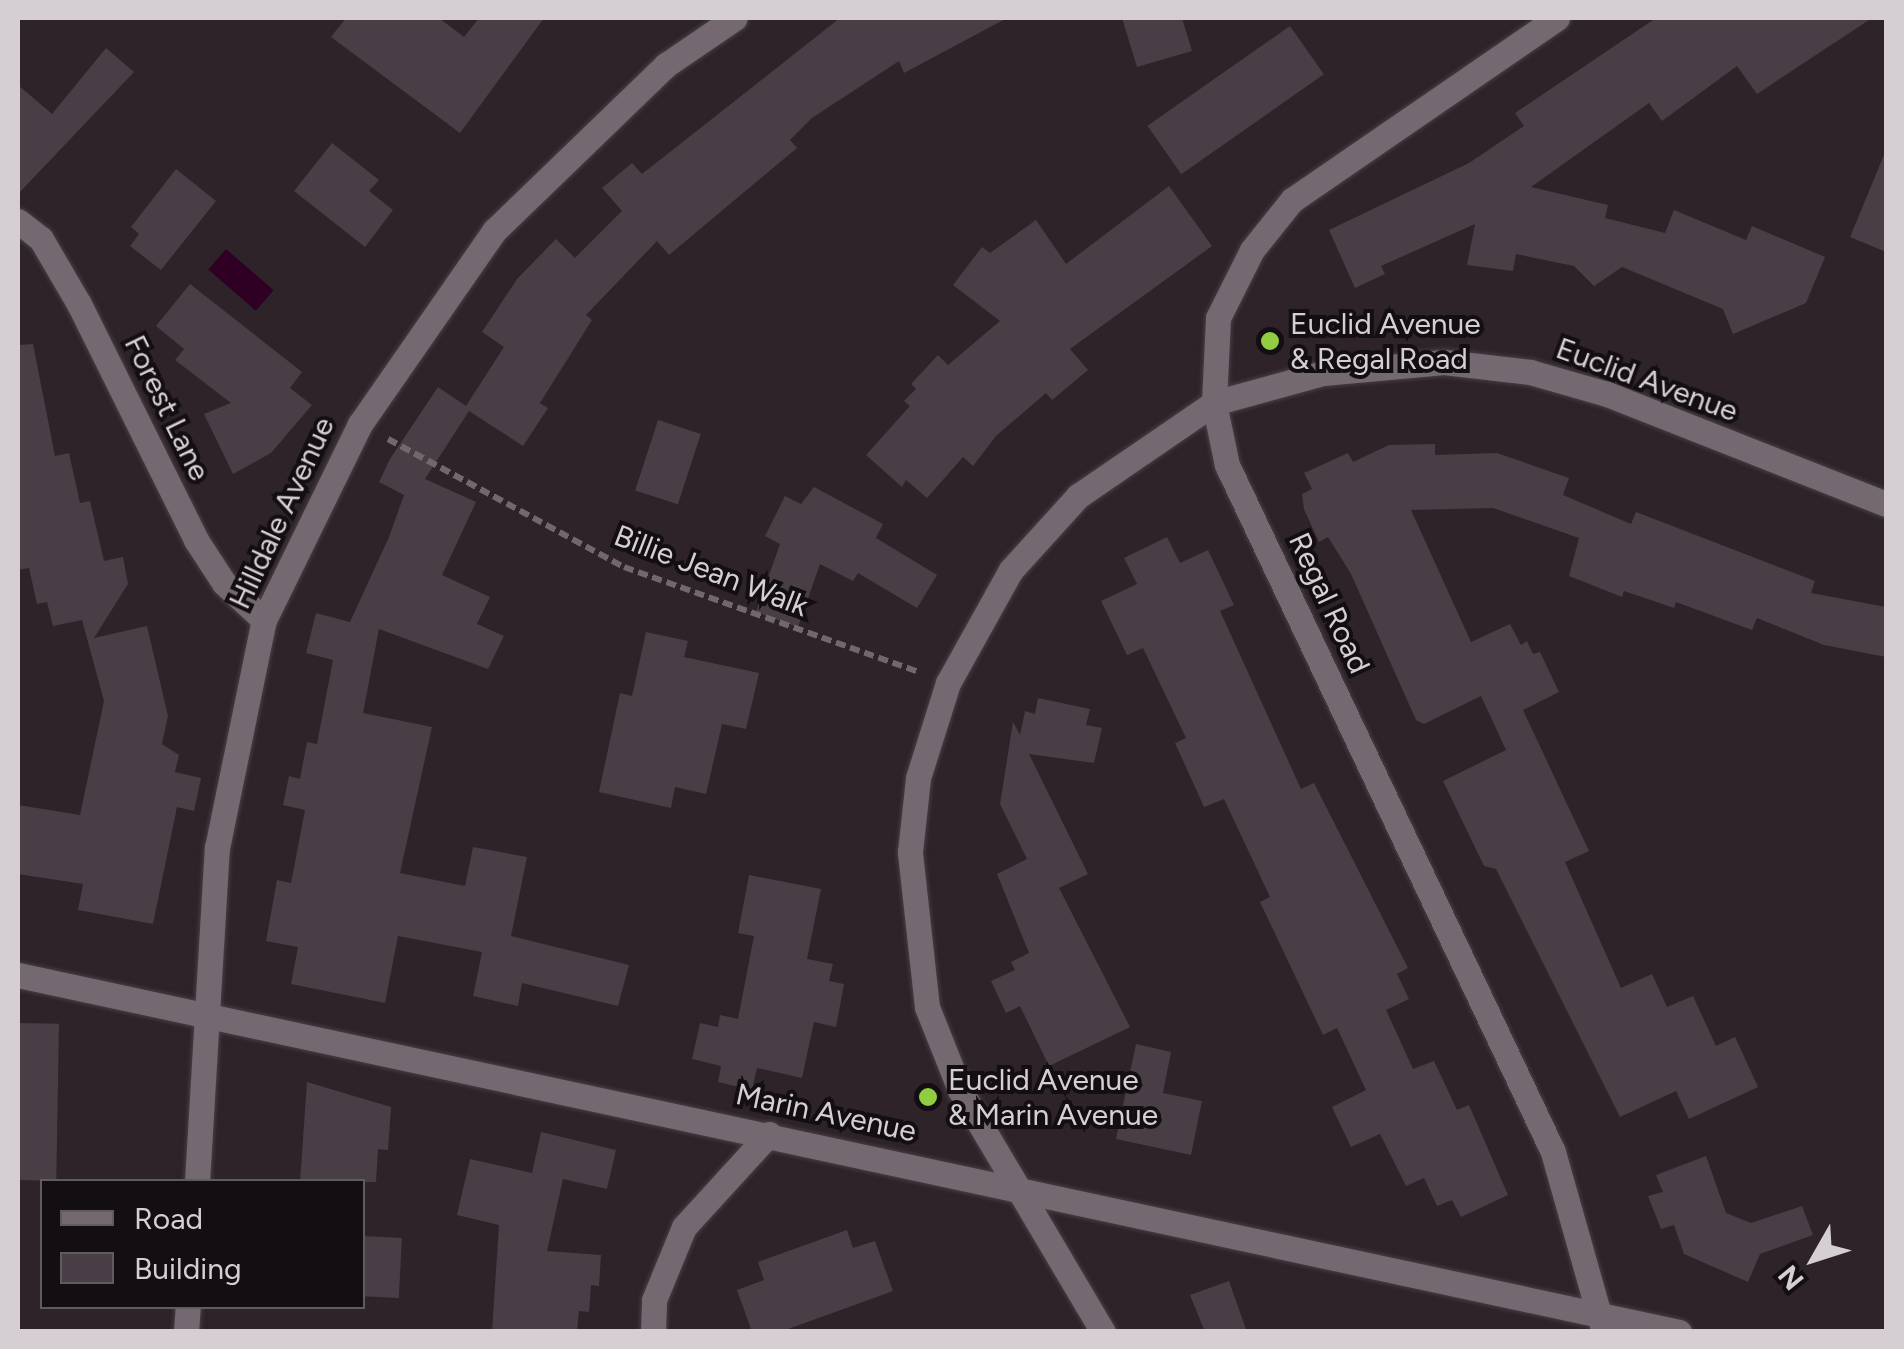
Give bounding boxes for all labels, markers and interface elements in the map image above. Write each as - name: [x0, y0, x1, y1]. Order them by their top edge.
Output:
- place label: Euclid Avenue & Regal Road: [1290, 306, 1481, 376]
- street label: Forest Lane: [116, 330, 218, 486]
- marker: Euclid Avenue & Regal Road: [1259, 330, 1281, 352]
- street label: Euclid Avenue: [1551, 330, 1743, 430]
- street label: Hilldale Avenue: [222, 411, 342, 615]
- street label: Billie Jean Walk: [609, 518, 813, 624]
- street label: Regal Road: [1281, 527, 1377, 679]
- place label: Euclid Avenue & Marin Avenue: [948, 1062, 1158, 1132]
- street label: Marin Avenue: [733, 1076, 919, 1150]
- marker: Euclid Avenue & Marin Avenue: [917, 1086, 939, 1108]
- legend: [40, 1179, 365, 1309]
- text: Road: [134, 1200, 203, 1237]
- north arrow: [1764, 1209, 1864, 1309]
- text: Building: [134, 1250, 242, 1287]
- text: N: [1771, 1259, 1811, 1297]

